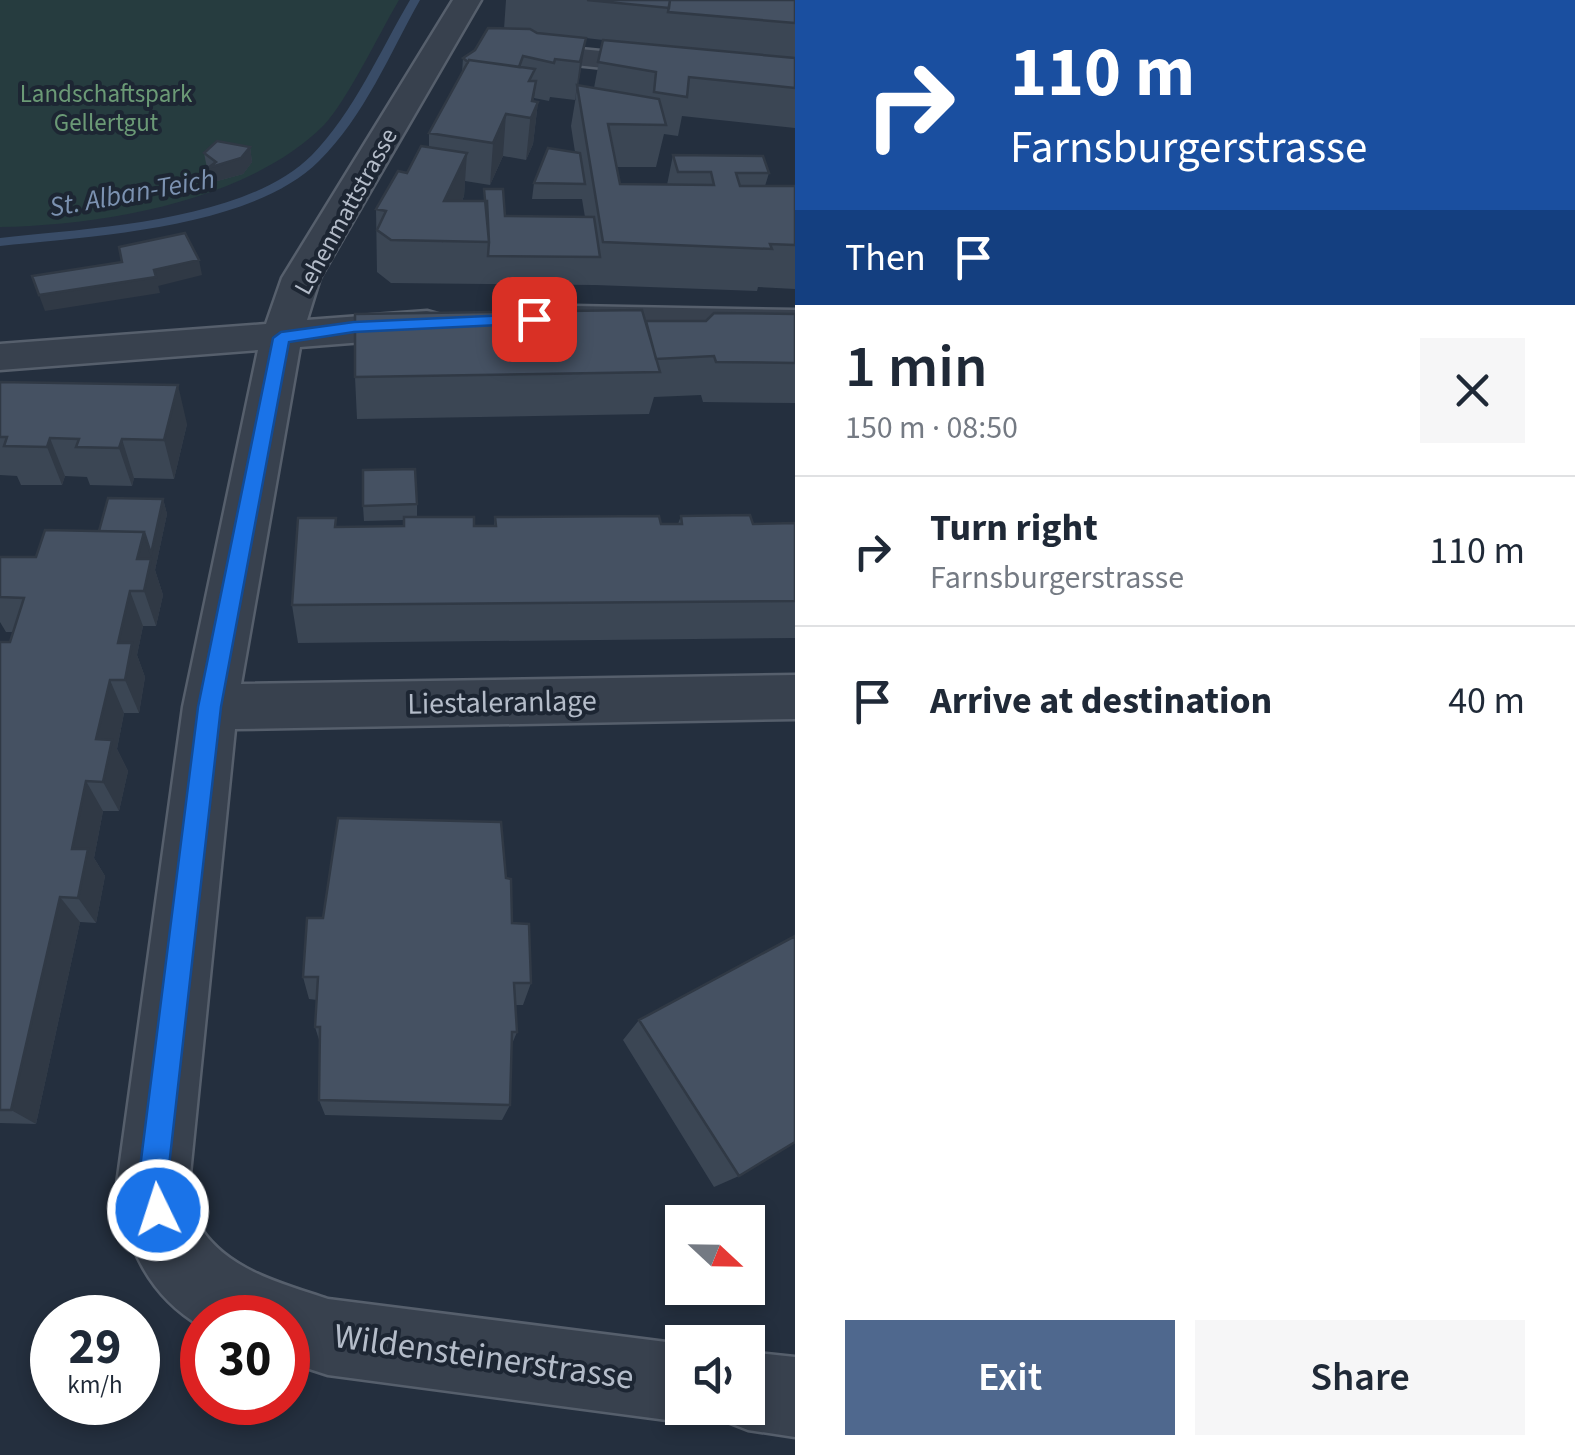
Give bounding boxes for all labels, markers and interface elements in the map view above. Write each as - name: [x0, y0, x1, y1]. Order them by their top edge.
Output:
- text: 110 m: [1010, 23, 1195, 123]
- icon: right: [845, 40, 975, 170]
- park label: Landschaftspark Gellertgut: [20, 76, 193, 141]
- text: Farnsburgerstrasse: [1010, 116, 1367, 180]
- street label: Lehenmattstrasse: [285, 122, 407, 301]
- water label: St. Alban-Teich: [46, 159, 218, 227]
- icon: arrive: [946, 230, 1001, 285]
- text: Then: [845, 231, 926, 285]
- pin: [492, 277, 577, 362]
- icon: arrive: [507, 292, 562, 347]
- text: 1 min: [845, 325, 988, 410]
- button: close: [1420, 338, 1525, 443]
- text: 150 m · 08:50: [845, 405, 1018, 451]
- text: Turn right: [930, 501, 1098, 555]
- icon: right: [845, 524, 900, 579]
- text: 110 m: [1429, 524, 1525, 578]
- text: Farnsburgerstrasse: [930, 555, 1184, 601]
- icon: arrive: [845, 674, 900, 729]
- text: Arrive at destination: [930, 674, 1272, 728]
- text: 40 m: [1448, 674, 1525, 728]
- street label: Liestaleranlage: [407, 679, 597, 726]
- position arrow: [106, 1158, 210, 1262]
- north arrow: [665, 1205, 765, 1305]
- map controls: [665, 1205, 765, 1425]
- speed limit sign: 30: [180, 1295, 310, 1425]
- street label: Wildensteinerstrasse: [331, 1311, 637, 1403]
- text: 29: [69, 1312, 121, 1383]
- button: Exit: [845, 1320, 1175, 1435]
- button: Share: [1195, 1320, 1525, 1435]
- button: sound: [665, 1325, 765, 1425]
- text: km/h: [67, 1367, 123, 1403]

